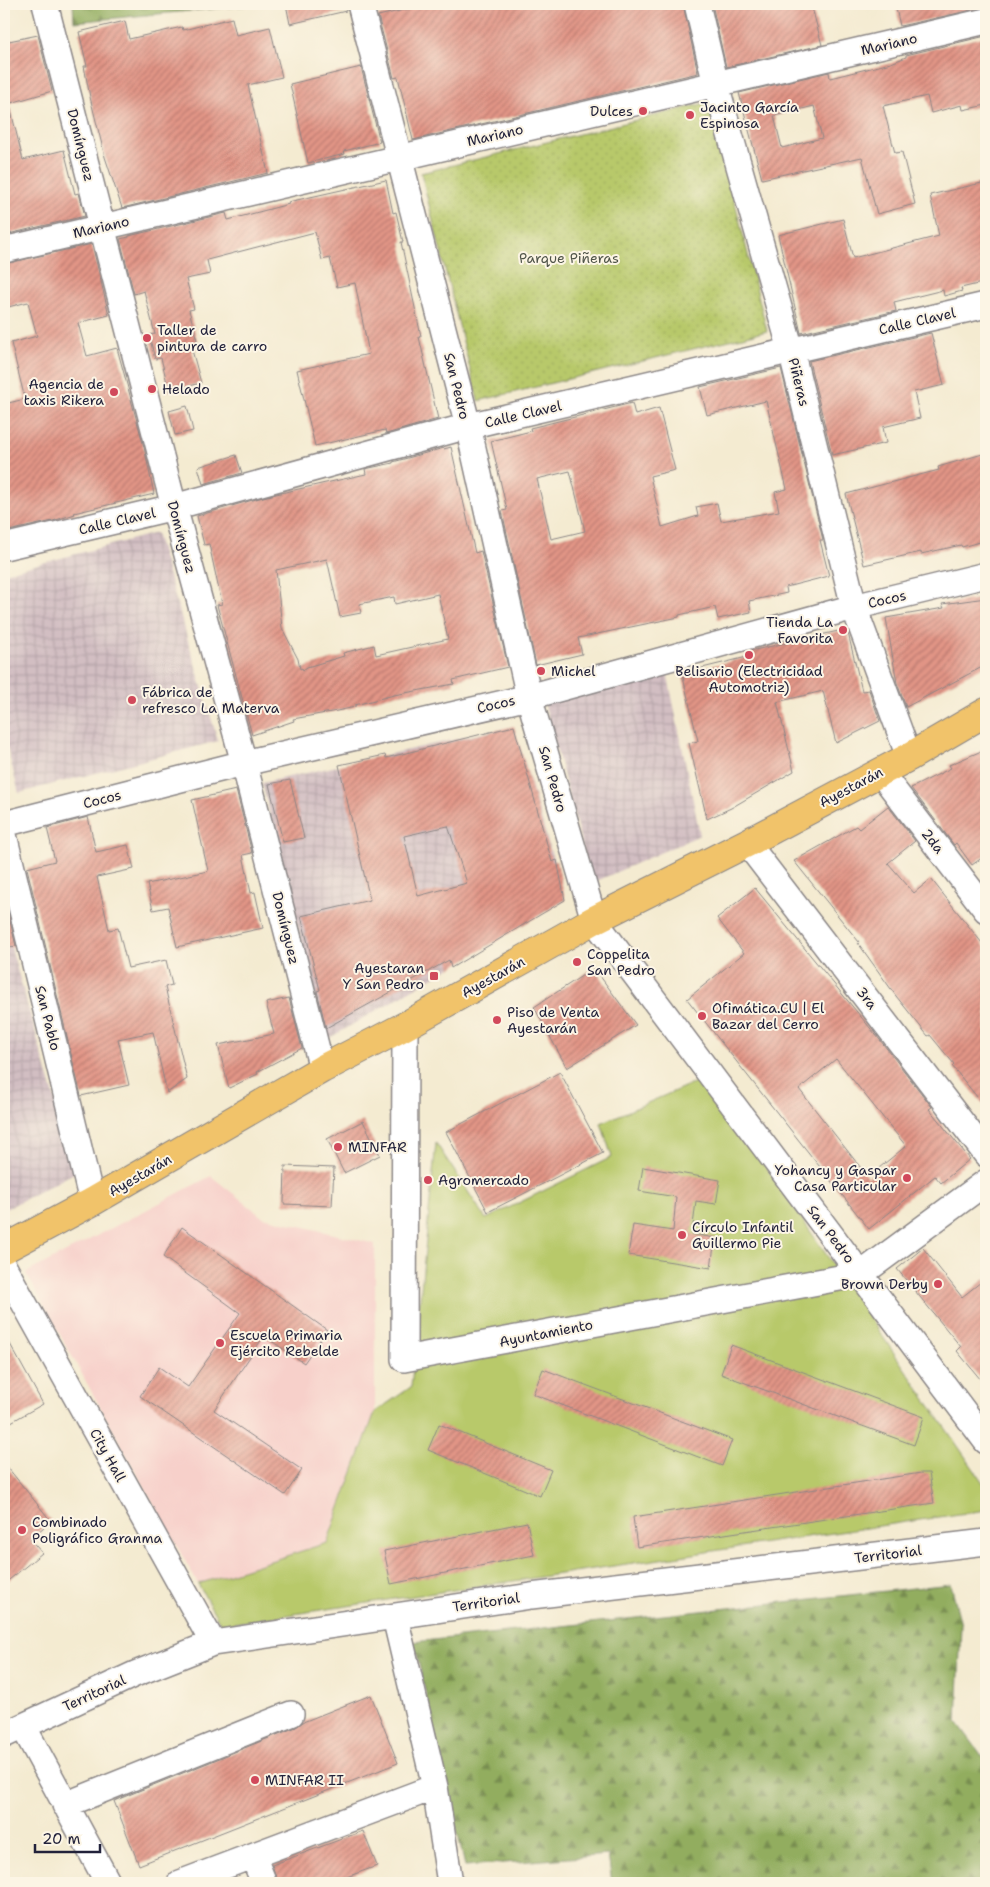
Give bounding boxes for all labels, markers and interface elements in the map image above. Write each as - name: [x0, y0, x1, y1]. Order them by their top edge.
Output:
- street label: Mariano: [859, 29, 919, 59]
- place label: Jacinto García Espinosa: [700, 98, 799, 132]
- place label: Dulces: [590, 102, 633, 120]
- marker: Dulces: [637, 105, 649, 117]
- street label: Domínguez: [63, 107, 99, 183]
- marker: Jacinto García Espinosa: [684, 109, 696, 121]
- street label: Mariano: [465, 120, 525, 150]
- street label: Mariano: [71, 212, 131, 242]
- park label: Parque Piñeras: [519, 249, 619, 267]
- street label: Calle Clavel: [877, 303, 958, 339]
- place label: Taller de pintura de carro: [157, 321, 267, 355]
- marker: Taller de pintura de carro: [141, 332, 153, 344]
- street label: San Pedro: [440, 351, 474, 421]
- street label: Piñeras: [784, 356, 814, 408]
- place label: Agencia de taxis Rikera: [24, 375, 104, 409]
- place label: Helado: [162, 380, 210, 398]
- marker: Helado: [146, 383, 158, 395]
- marker: Agencia de taxis Rikera: [108, 386, 120, 398]
- street label: Calle Clavel: [483, 396, 564, 432]
- street label: Domínguez: [164, 499, 200, 575]
- street label: Calle Clavel: [77, 503, 158, 539]
- street label: Cocos: [866, 586, 908, 612]
- place label: Tienda La Favorita: [766, 613, 833, 647]
- marker: Tienda La Favorita: [837, 624, 849, 636]
- marker: Belisario (Electricidad Automotriz): [743, 649, 755, 661]
- place label: Michel: [551, 662, 596, 680]
- place label: Belisario (Electricidad Automotriz): [675, 662, 823, 696]
- marker: Michel: [535, 665, 547, 677]
- place label: Fábrica de refresco La Materva: [142, 683, 280, 717]
- street label: Cocos: [475, 691, 517, 717]
- marker: Fábrica de refresco La Materva: [126, 694, 138, 706]
- street label: San Pedro: [535, 744, 571, 814]
- street label: Ayestarán: [816, 762, 886, 811]
- street label: Cocos: [81, 786, 123, 812]
- street label: 2da: [918, 825, 949, 857]
- street label: Domínguez: [268, 890, 304, 966]
- place label: Coppelita San Pedro: [587, 945, 655, 979]
- street label: Ayestarán: [458, 952, 528, 1002]
- marker: Coppelita San Pedro: [571, 956, 583, 968]
- place label: Ayestaran Y San Pedro: [343, 959, 424, 993]
- marker: Ayestaran Y San Pedro: [428, 970, 440, 982]
- street label: 3ra: [853, 983, 882, 1013]
- street label: San Pablo: [31, 984, 65, 1052]
- place label: Ofimática.CU | El Bazar del Cerro: [712, 999, 825, 1033]
- place label: Piso de Venta Ayestarán: [507, 1003, 599, 1037]
- marker: Ofimática.CU | El Bazar del Cerro: [696, 1010, 708, 1022]
- marker: Piso de Venta Ayestarán: [491, 1014, 503, 1026]
- place label: MINFAR: [348, 1138, 407, 1156]
- marker: MINFAR: [332, 1141, 344, 1153]
- street label: Ayestarán: [105, 1150, 175, 1200]
- place label: Yohancy y Gaspar Casa Particular: [774, 1161, 897, 1195]
- place label: Agromercado: [438, 1171, 529, 1189]
- marker: Yohancy y Gaspar Casa Particular: [901, 1172, 913, 1184]
- marker: Agromercado: [422, 1174, 434, 1186]
- street label: San Pedro: [803, 1201, 859, 1267]
- place label: Círculo Infantil Guillermo Pie: [692, 1218, 794, 1252]
- marker: Círculo Infantil Guillermo Pie: [676, 1229, 688, 1241]
- place label: Brown Derby: [841, 1275, 928, 1293]
- marker: Brown Derby: [932, 1278, 944, 1290]
- street label: Ayuntamiento: [498, 1315, 594, 1351]
- place label: Escuela Primaria Ejército Rebelde: [230, 1326, 342, 1360]
- marker: Escuela Primaria Ejército Rebelde: [214, 1337, 226, 1349]
- street label: City Hall: [86, 1425, 130, 1485]
- place label: Combinado Poligráfico Granma: [32, 1513, 162, 1547]
- marker: Combinado Poligráfico Granma: [16, 1524, 28, 1536]
- street label: Territorial: [853, 1541, 923, 1567]
- street label: Territorial: [451, 1588, 521, 1616]
- street label: Territorial: [60, 1670, 129, 1715]
- place label: MINFAR II: [265, 1771, 344, 1789]
- marker: MINFAR II: [249, 1774, 261, 1786]
- scale bar: [35, 1822, 100, 1854]
- text: 20 m: [42, 1829, 81, 1849]

